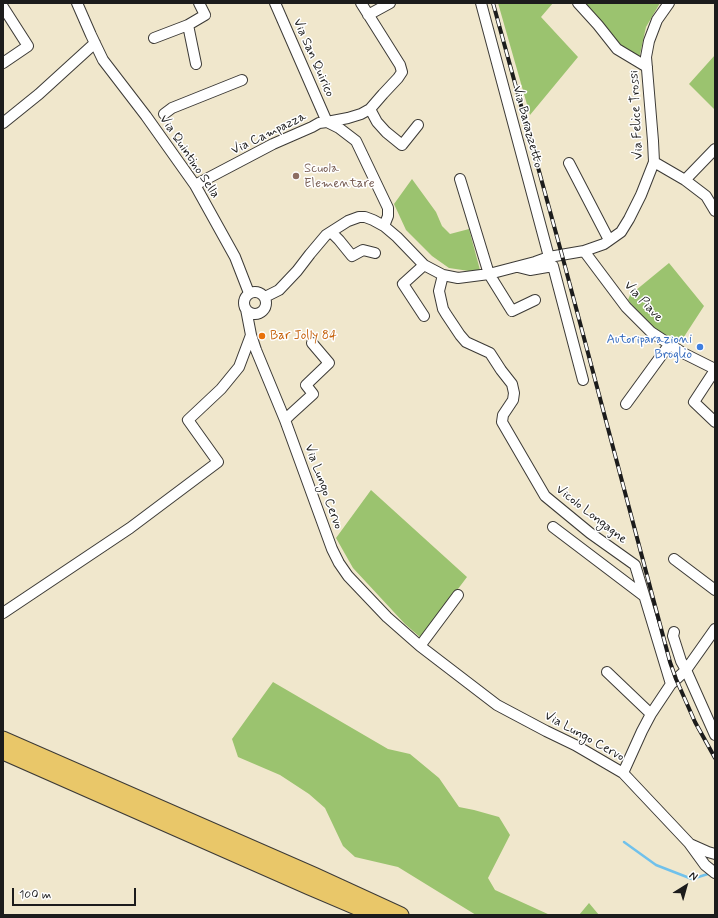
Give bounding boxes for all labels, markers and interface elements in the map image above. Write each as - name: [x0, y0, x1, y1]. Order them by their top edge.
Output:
- street label: Via San Quirico: [289, 16, 337, 100]
- street label: Via Felice Trossi: [627, 70, 647, 160]
- street label: Via Barazzetto: [509, 84, 545, 170]
- street label: Via Campazza: [229, 109, 309, 159]
- street label: Via Quintino Sella: [155, 112, 223, 202]
- place label: Scuola Elementare: [304, 161, 375, 192]
- marker: Scuola Elementare: [291, 171, 301, 181]
- street label: Via Piave: [620, 278, 666, 326]
- place label: Bar Jolly 84: [270, 328, 337, 344]
- marker: Bar Jolly 84: [257, 331, 267, 341]
- place label: Autoriparazioni Broglio: [606, 332, 692, 363]
- marker: Autoriparazioni Broglio: [695, 342, 705, 352]
- street label: Via Lungo Cervo: [300, 442, 346, 532]
- street label: Vicolo Longagne: [552, 482, 630, 548]
- street label: Via Lungo Cervo: [541, 709, 627, 765]
- north arrow: [666, 866, 706, 906]
- text: N: [686, 869, 700, 884]
- scale bar: [14, 880, 138, 906]
- text: 100 m: [19, 887, 51, 903]

